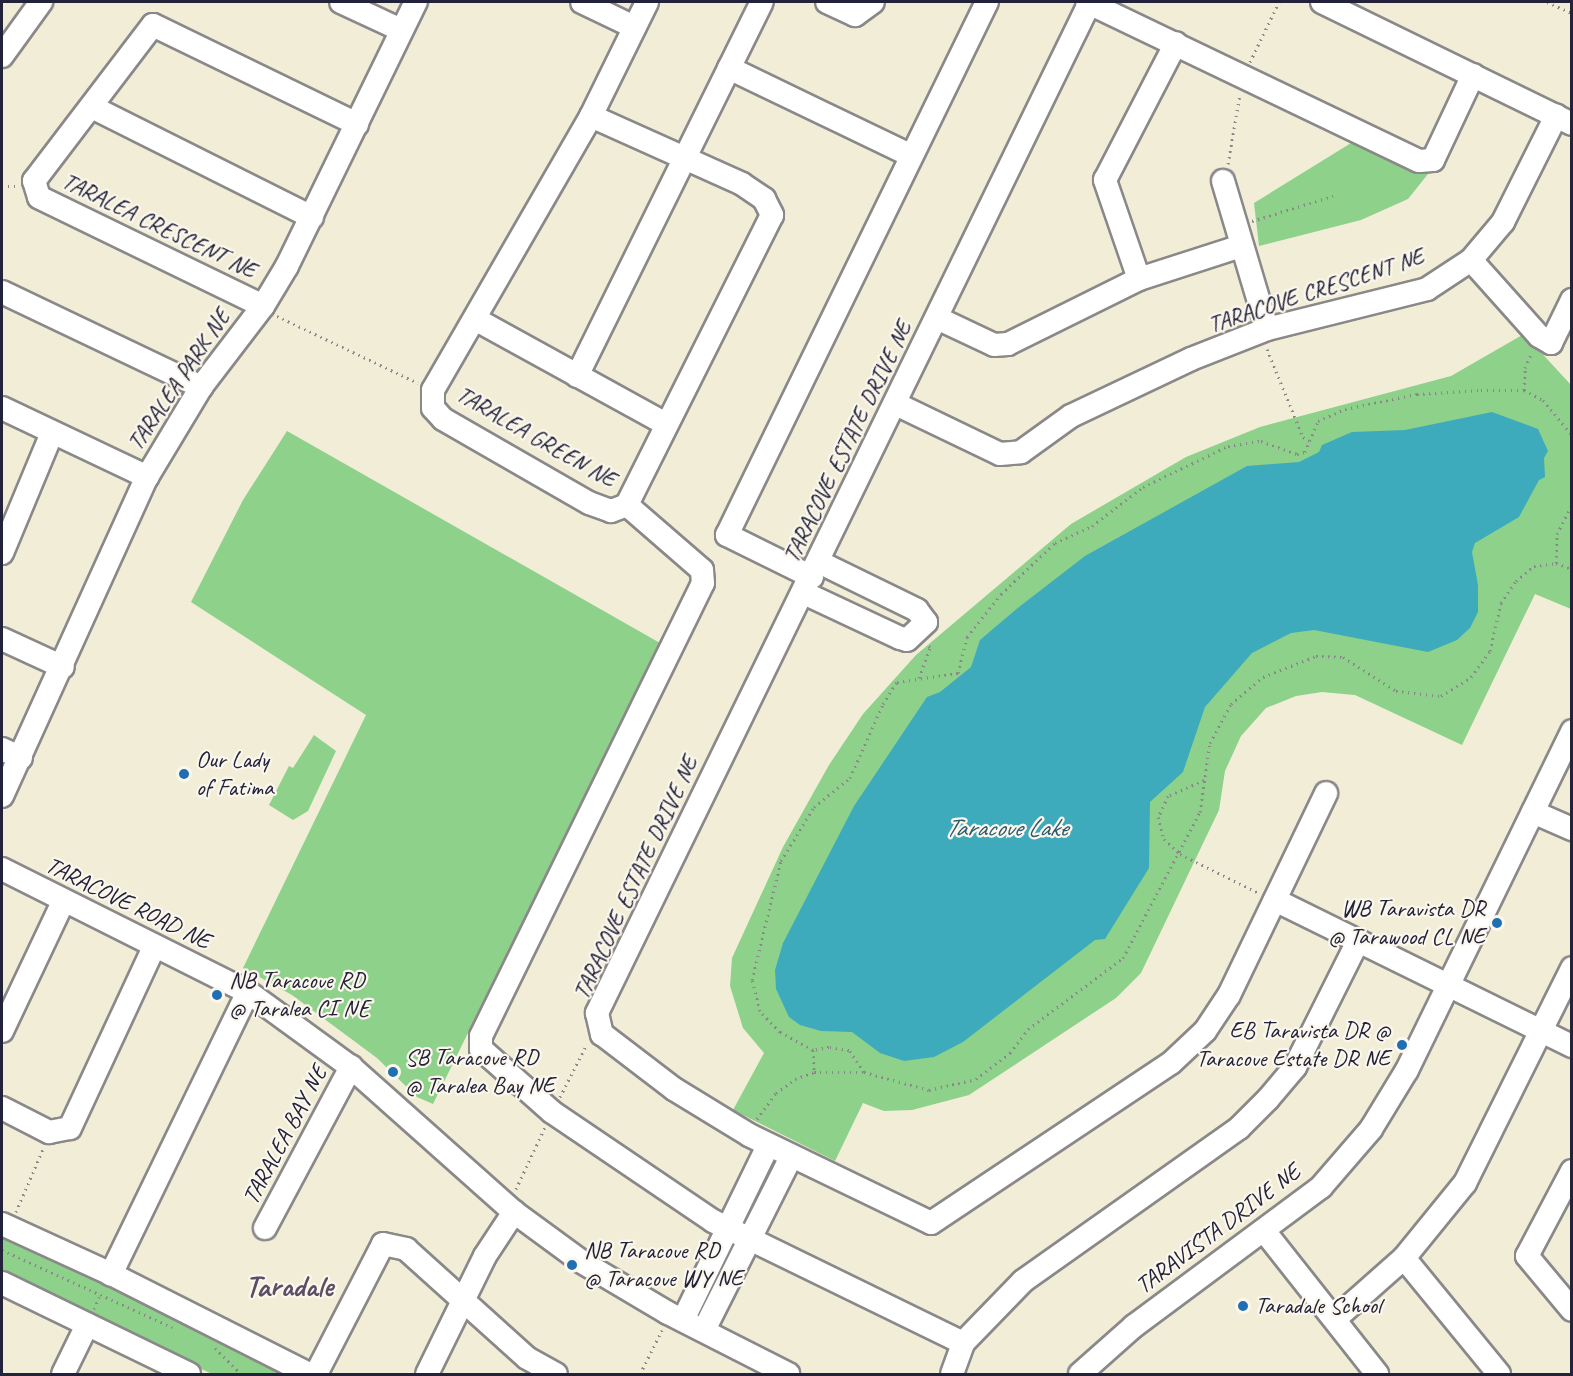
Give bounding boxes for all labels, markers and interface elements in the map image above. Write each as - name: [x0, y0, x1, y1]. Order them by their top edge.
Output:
- street label: TARALEA CRESCENT NE: [57, 166, 261, 286]
- street label: TARACOVE CRESCENT NE: [1204, 242, 1428, 340]
- street label: TARALEA PARK NE: [121, 304, 237, 456]
- street label: TARACOVE ESTATE DRIVE NE: [777, 316, 919, 568]
- street label: TARALEA GREEN NE: [451, 379, 621, 495]
- place label: Our Lady of Fatima: [196, 746, 275, 802]
- street label: TARACOVE ESTATE DRIVE NE: [567, 751, 705, 1005]
- marker: Our Lady of Fatima: [177, 767, 191, 781]
- water label: Taracove Lake: [945, 812, 1067, 844]
- street label: TARACOVE ROAD NE: [40, 850, 216, 956]
- place label: WB Taravista DR @ Tarawood CL NE: [1327, 895, 1485, 951]
- marker: WB Taravista DR @ Tarawood CL NE: [1490, 916, 1504, 930]
- place label: NB Taracove RD @ Taralea CI NE: [229, 967, 370, 1023]
- marker: NB Taracove RD @ Taralea CI NE: [210, 988, 224, 1002]
- place label: EB Taravista DR @ Taracove Estate DR NE: [1194, 1017, 1390, 1073]
- marker: EB Taravista DR @ Taracove Estate DR NE: [1395, 1038, 1409, 1052]
- place label: SB Taracove RD @ Taralea Bay NE: [405, 1044, 556, 1100]
- street label: TARALEA BAY NE: [236, 1060, 334, 1210]
- marker: SB Taracove RD @ Taralea Bay NE: [386, 1065, 400, 1079]
- street label: TARAVISTA DRIVE NE: [1130, 1158, 1306, 1300]
- place label: NB Taracove RD @ Taracove WY NE: [584, 1237, 744, 1293]
- marker: NB Taracove RD @ Taracove WY NE: [565, 1258, 579, 1272]
- district label: Taradale: [245, 1268, 333, 1304]
- place label: Taradale School: [1255, 1292, 1381, 1320]
- marker: Taradale School: [1236, 1299, 1250, 1313]

